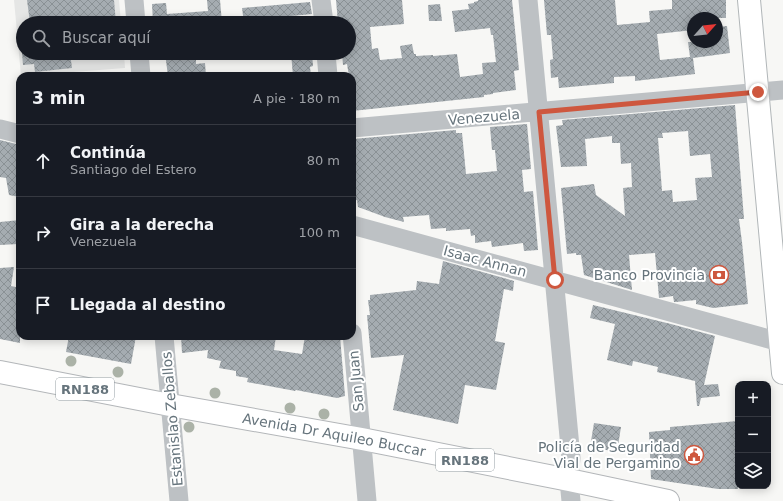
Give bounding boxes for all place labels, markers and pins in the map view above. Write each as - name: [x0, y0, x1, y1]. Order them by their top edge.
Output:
- bank icon: Banco Provincia: [708, 264, 730, 286]
- place label: Banco Provincia: [594, 267, 705, 283]
- place label: Policía de Seguridad Vial de Pergamino: [538, 439, 680, 471]
- public building icon: Policía de Seguridad Vial de Pergamino: [683, 444, 705, 466]

